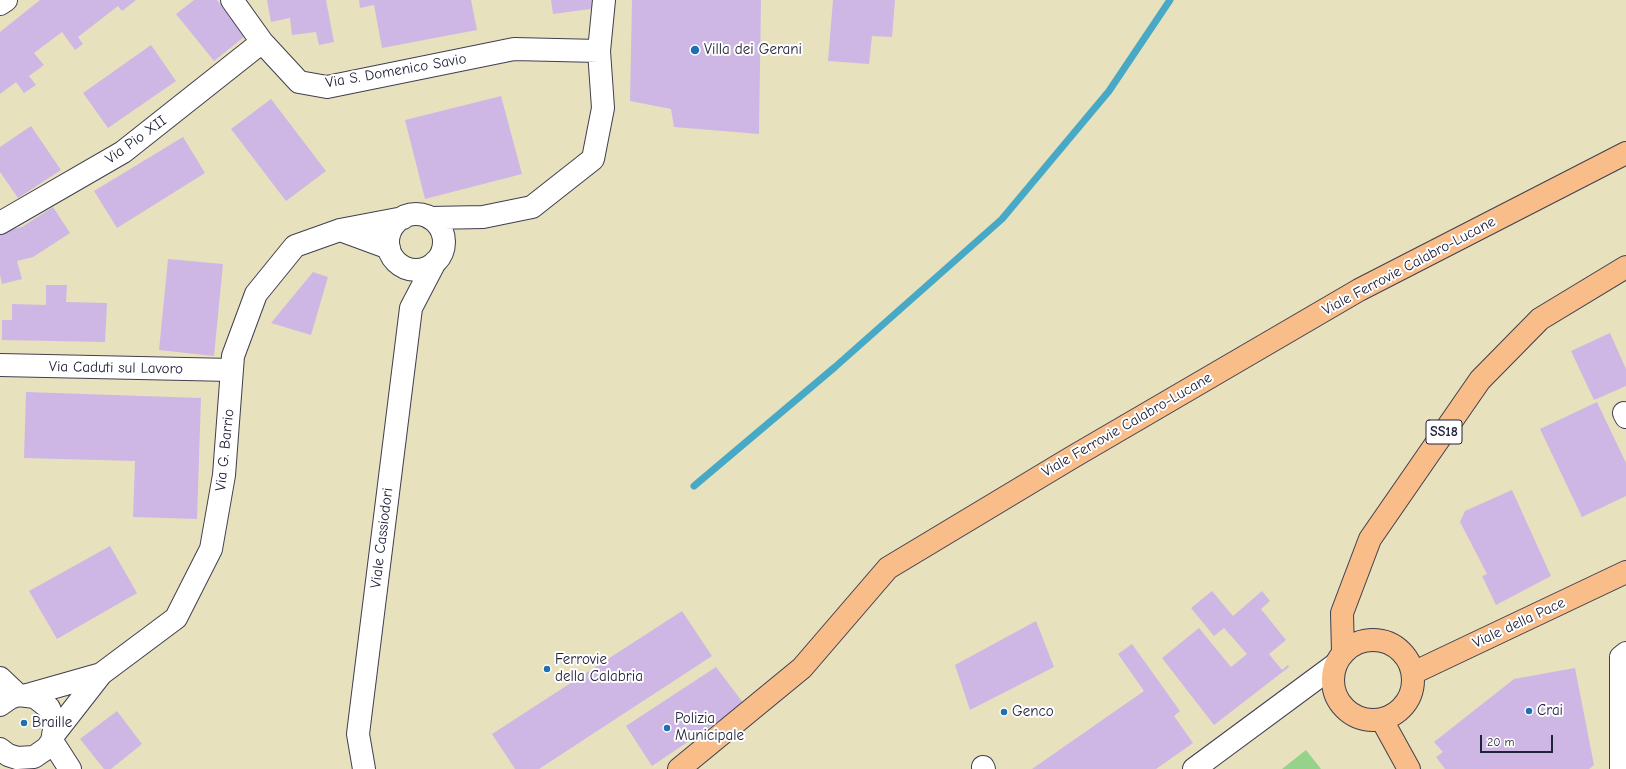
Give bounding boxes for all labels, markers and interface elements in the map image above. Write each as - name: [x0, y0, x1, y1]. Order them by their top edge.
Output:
- place label: Villa dei Gerani: [704, 41, 802, 59]
- marker: Villa dei Gerani: [689, 44, 701, 56]
- street label: Via S. Domenico Savio: [324, 50, 468, 92]
- street label: Via Pio XII: [102, 112, 170, 168]
- street label: Viale Ferrovie Calabro-Lucane: [1319, 213, 1499, 319]
- street label: Via Caduti sul Lavoro: [49, 358, 183, 378]
- street label: Viale Ferrovie Calabro-Lucane: [1039, 369, 1215, 481]
- street label: Via G. Barrio: [212, 408, 238, 492]
- road number: SS18: [1426, 420, 1462, 444]
- street label: Viale Cassiodori: [367, 487, 397, 589]
- street label: Viale della Pace: [1470, 594, 1568, 652]
- place label: Ferrovie della Calabria: [555, 651, 643, 686]
- marker: Ferrovie della Calabria: [542, 664, 552, 674]
- place label: Crai: [1537, 702, 1563, 720]
- place label: Genco: [1012, 703, 1054, 721]
- marker: Crai: [1524, 706, 1534, 716]
- marker: Genco: [999, 707, 1009, 717]
- place label: Polizia Municipale: [675, 710, 744, 745]
- place label: Braille: [32, 714, 72, 732]
- marker: Braille: [19, 718, 29, 728]
- marker: Polizia Municipale: [662, 723, 672, 733]
- scale bar: [1482, 727, 1555, 753]
- text: 20 m: [1487, 735, 1515, 749]

